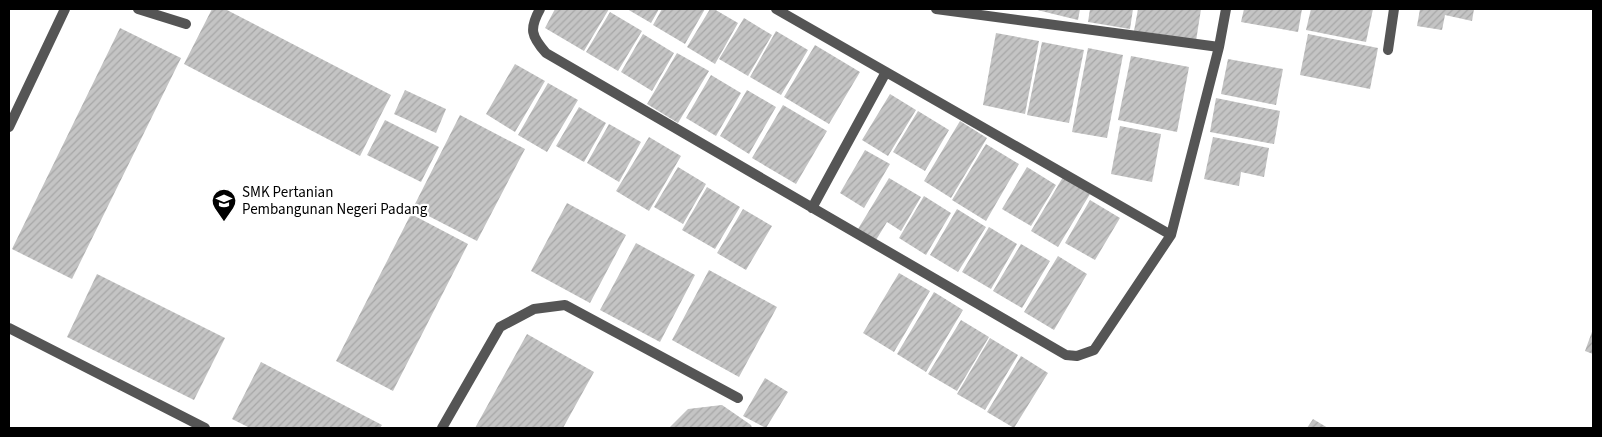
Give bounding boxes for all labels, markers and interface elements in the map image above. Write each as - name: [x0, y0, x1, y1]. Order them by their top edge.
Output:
- place label: SMK Pertanian Pembangunan Negeri Padang: [242, 182, 428, 220]
- school or university icon: SMK Pertanian Pembangunan Negeri Padang: [211, 188, 237, 222]

